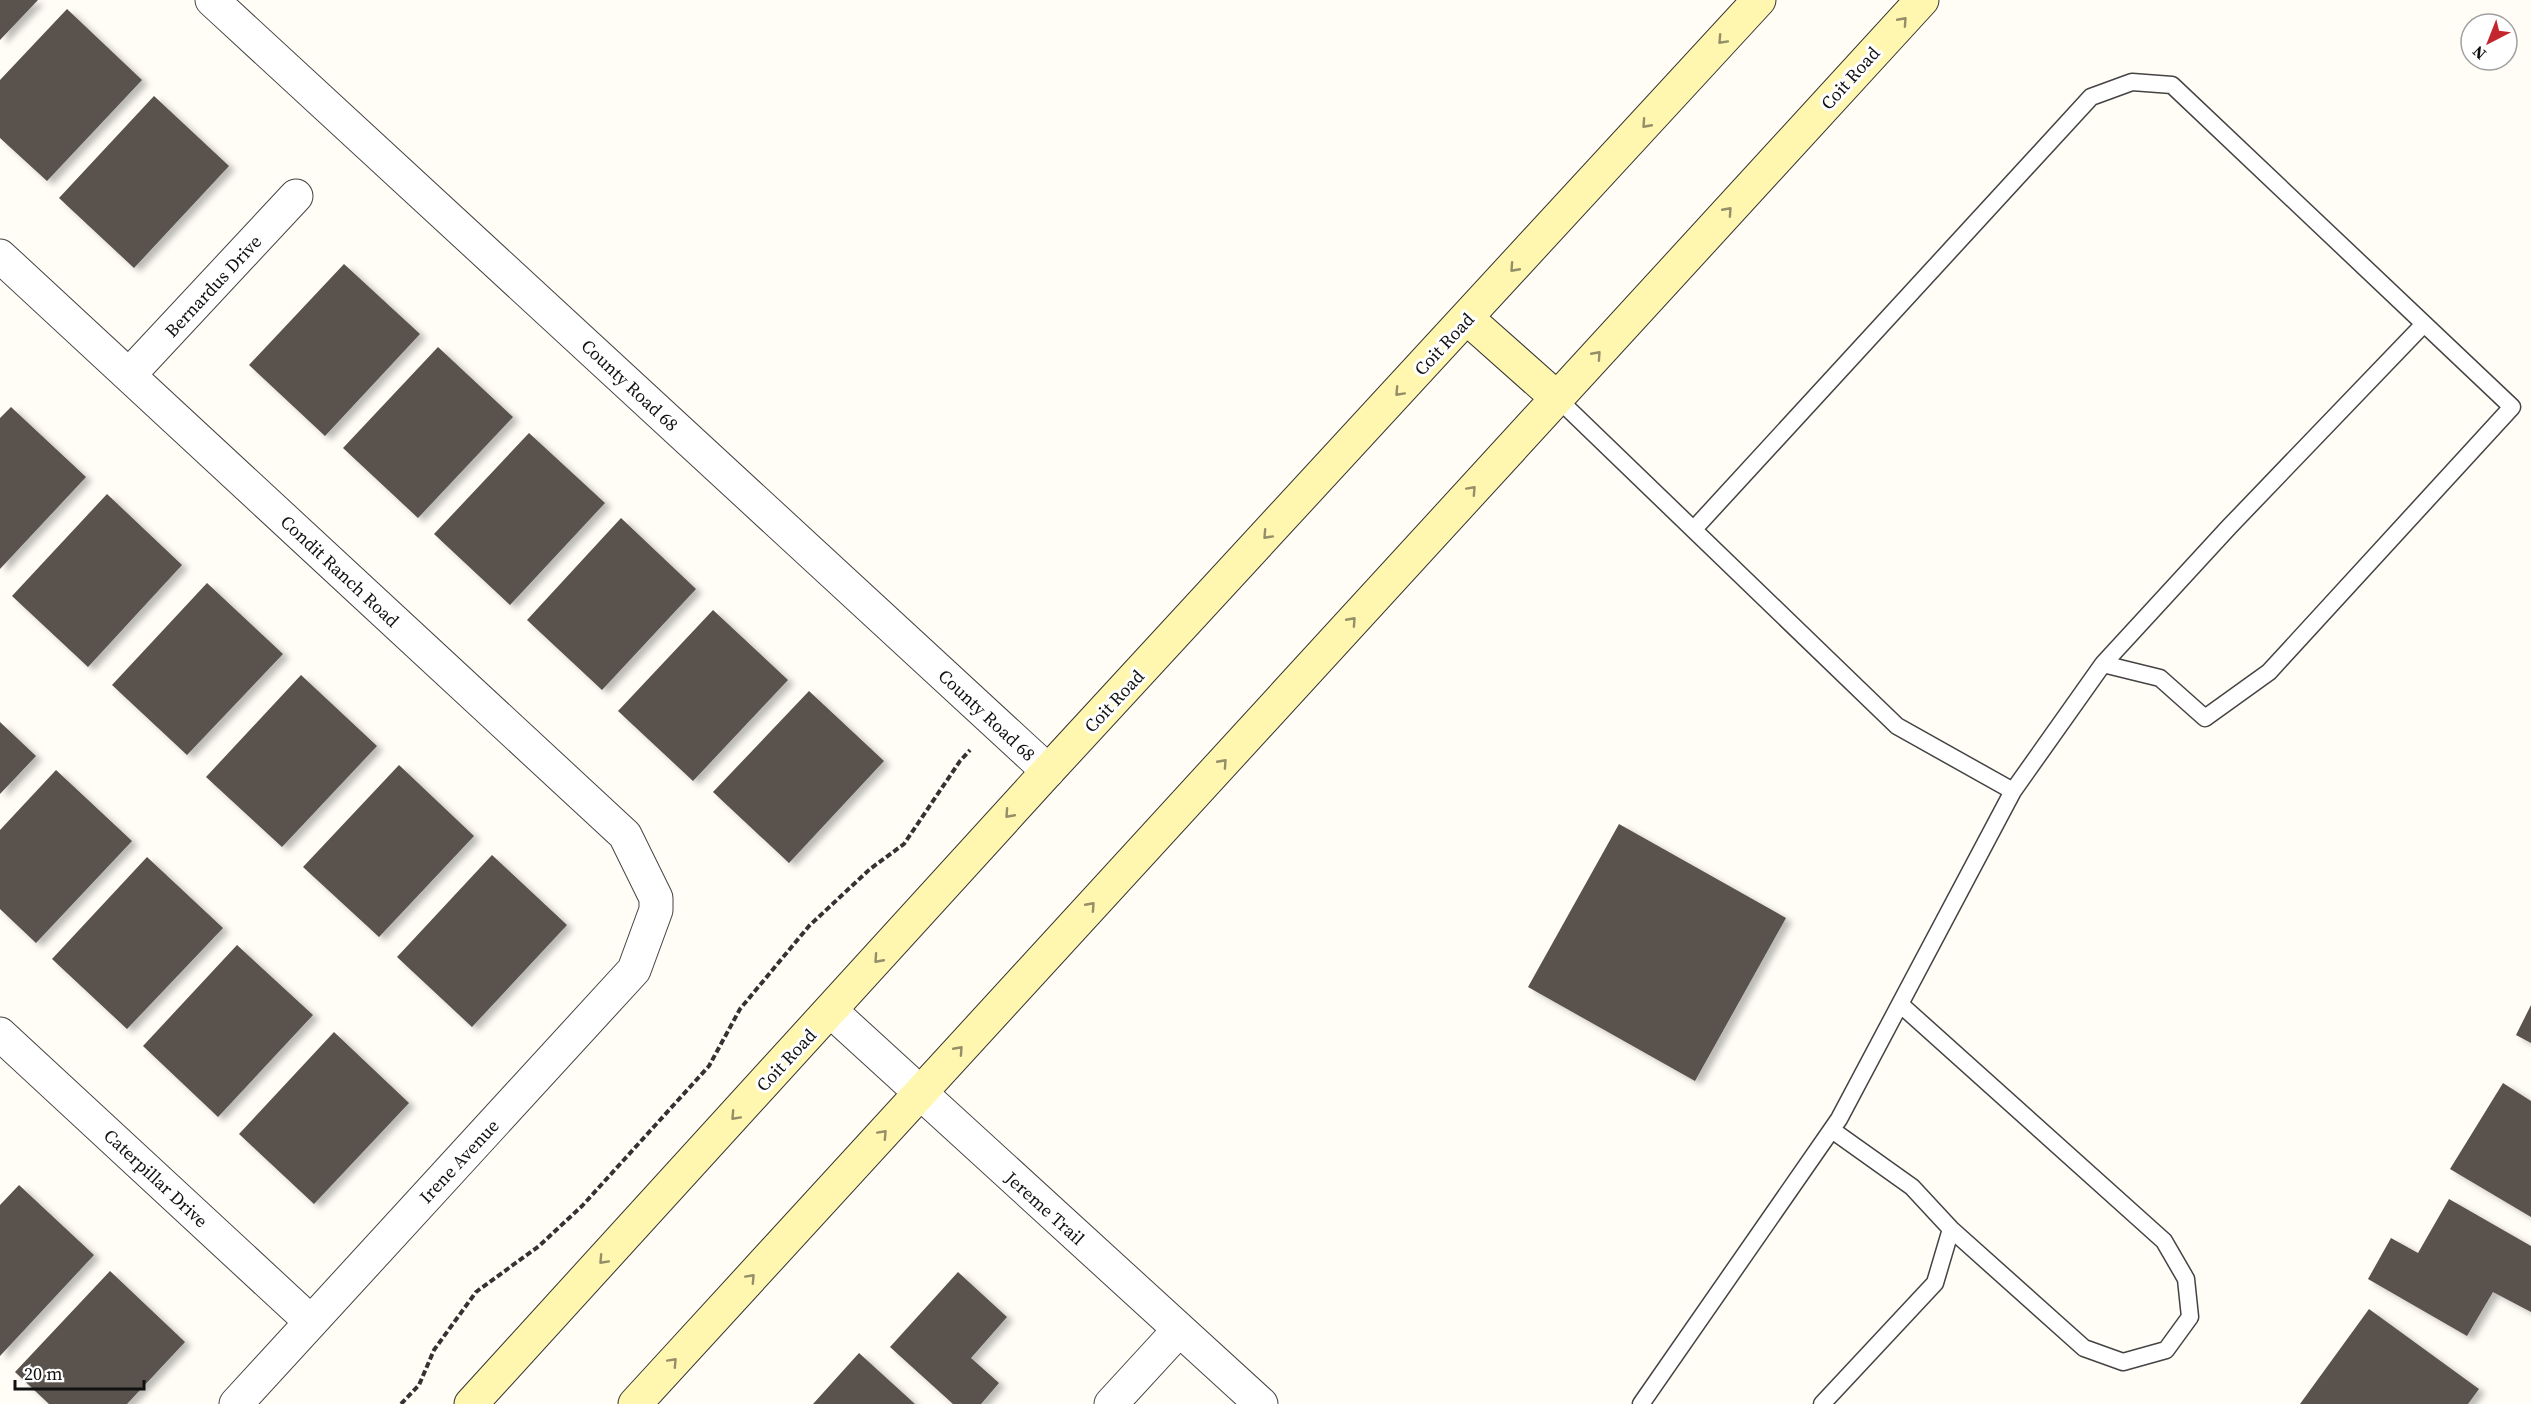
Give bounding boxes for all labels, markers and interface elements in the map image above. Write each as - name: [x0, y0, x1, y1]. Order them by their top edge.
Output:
- north arrow: [2459, 12, 2519, 72]
- one-way arrow: [1896, 17, 1907, 28]
- one-way arrow: [1719, 33, 1730, 44]
- street label: Coit Road: [1815, 41, 1885, 115]
- text: N: [2467, 41, 2491, 65]
- one-way arrow: [1642, 117, 1653, 127]
- one-way arrow: [1721, 208, 1732, 219]
- street label: Bernardus Drive: [159, 229, 267, 343]
- one-way arrow: [1510, 261, 1521, 271]
- street label: Coit Road: [1408, 307, 1480, 381]
- street label: County Road 68: [576, 333, 684, 437]
- one-way arrow: [1590, 351, 1601, 362]
- one-way arrow: [1396, 385, 1407, 396]
- one-way arrow: [1465, 487, 1476, 497]
- street label: Condit Ranch Road: [275, 509, 405, 633]
- one-way arrow: [1263, 529, 1274, 539]
- one-way arrow: [1345, 617, 1356, 628]
- street label: County Road 68: [933, 663, 1041, 767]
- street label: Coit Road: [1078, 664, 1150, 738]
- one-way arrow: [1216, 759, 1227, 769]
- one-way arrow: [1005, 808, 1016, 818]
- one-way arrow: [1084, 903, 1095, 913]
- one-way arrow: [874, 952, 885, 963]
- street label: Coit Road: [750, 1023, 822, 1097]
- one-way arrow: [952, 1047, 963, 1058]
- one-way arrow: [731, 1109, 742, 1120]
- street label: Irene Avenue: [413, 1113, 505, 1209]
- street label: Caterpillar Drive: [99, 1123, 213, 1233]
- one-way arrow: [876, 1130, 887, 1141]
- street label: Jereme Trail: [999, 1165, 1090, 1250]
- one-way arrow: [599, 1253, 610, 1263]
- one-way arrow: [744, 1274, 755, 1284]
- scale bar: [15, 1353, 144, 1391]
- one-way arrow: [666, 1359, 677, 1369]
- text: 20 m: [24, 1361, 62, 1386]

